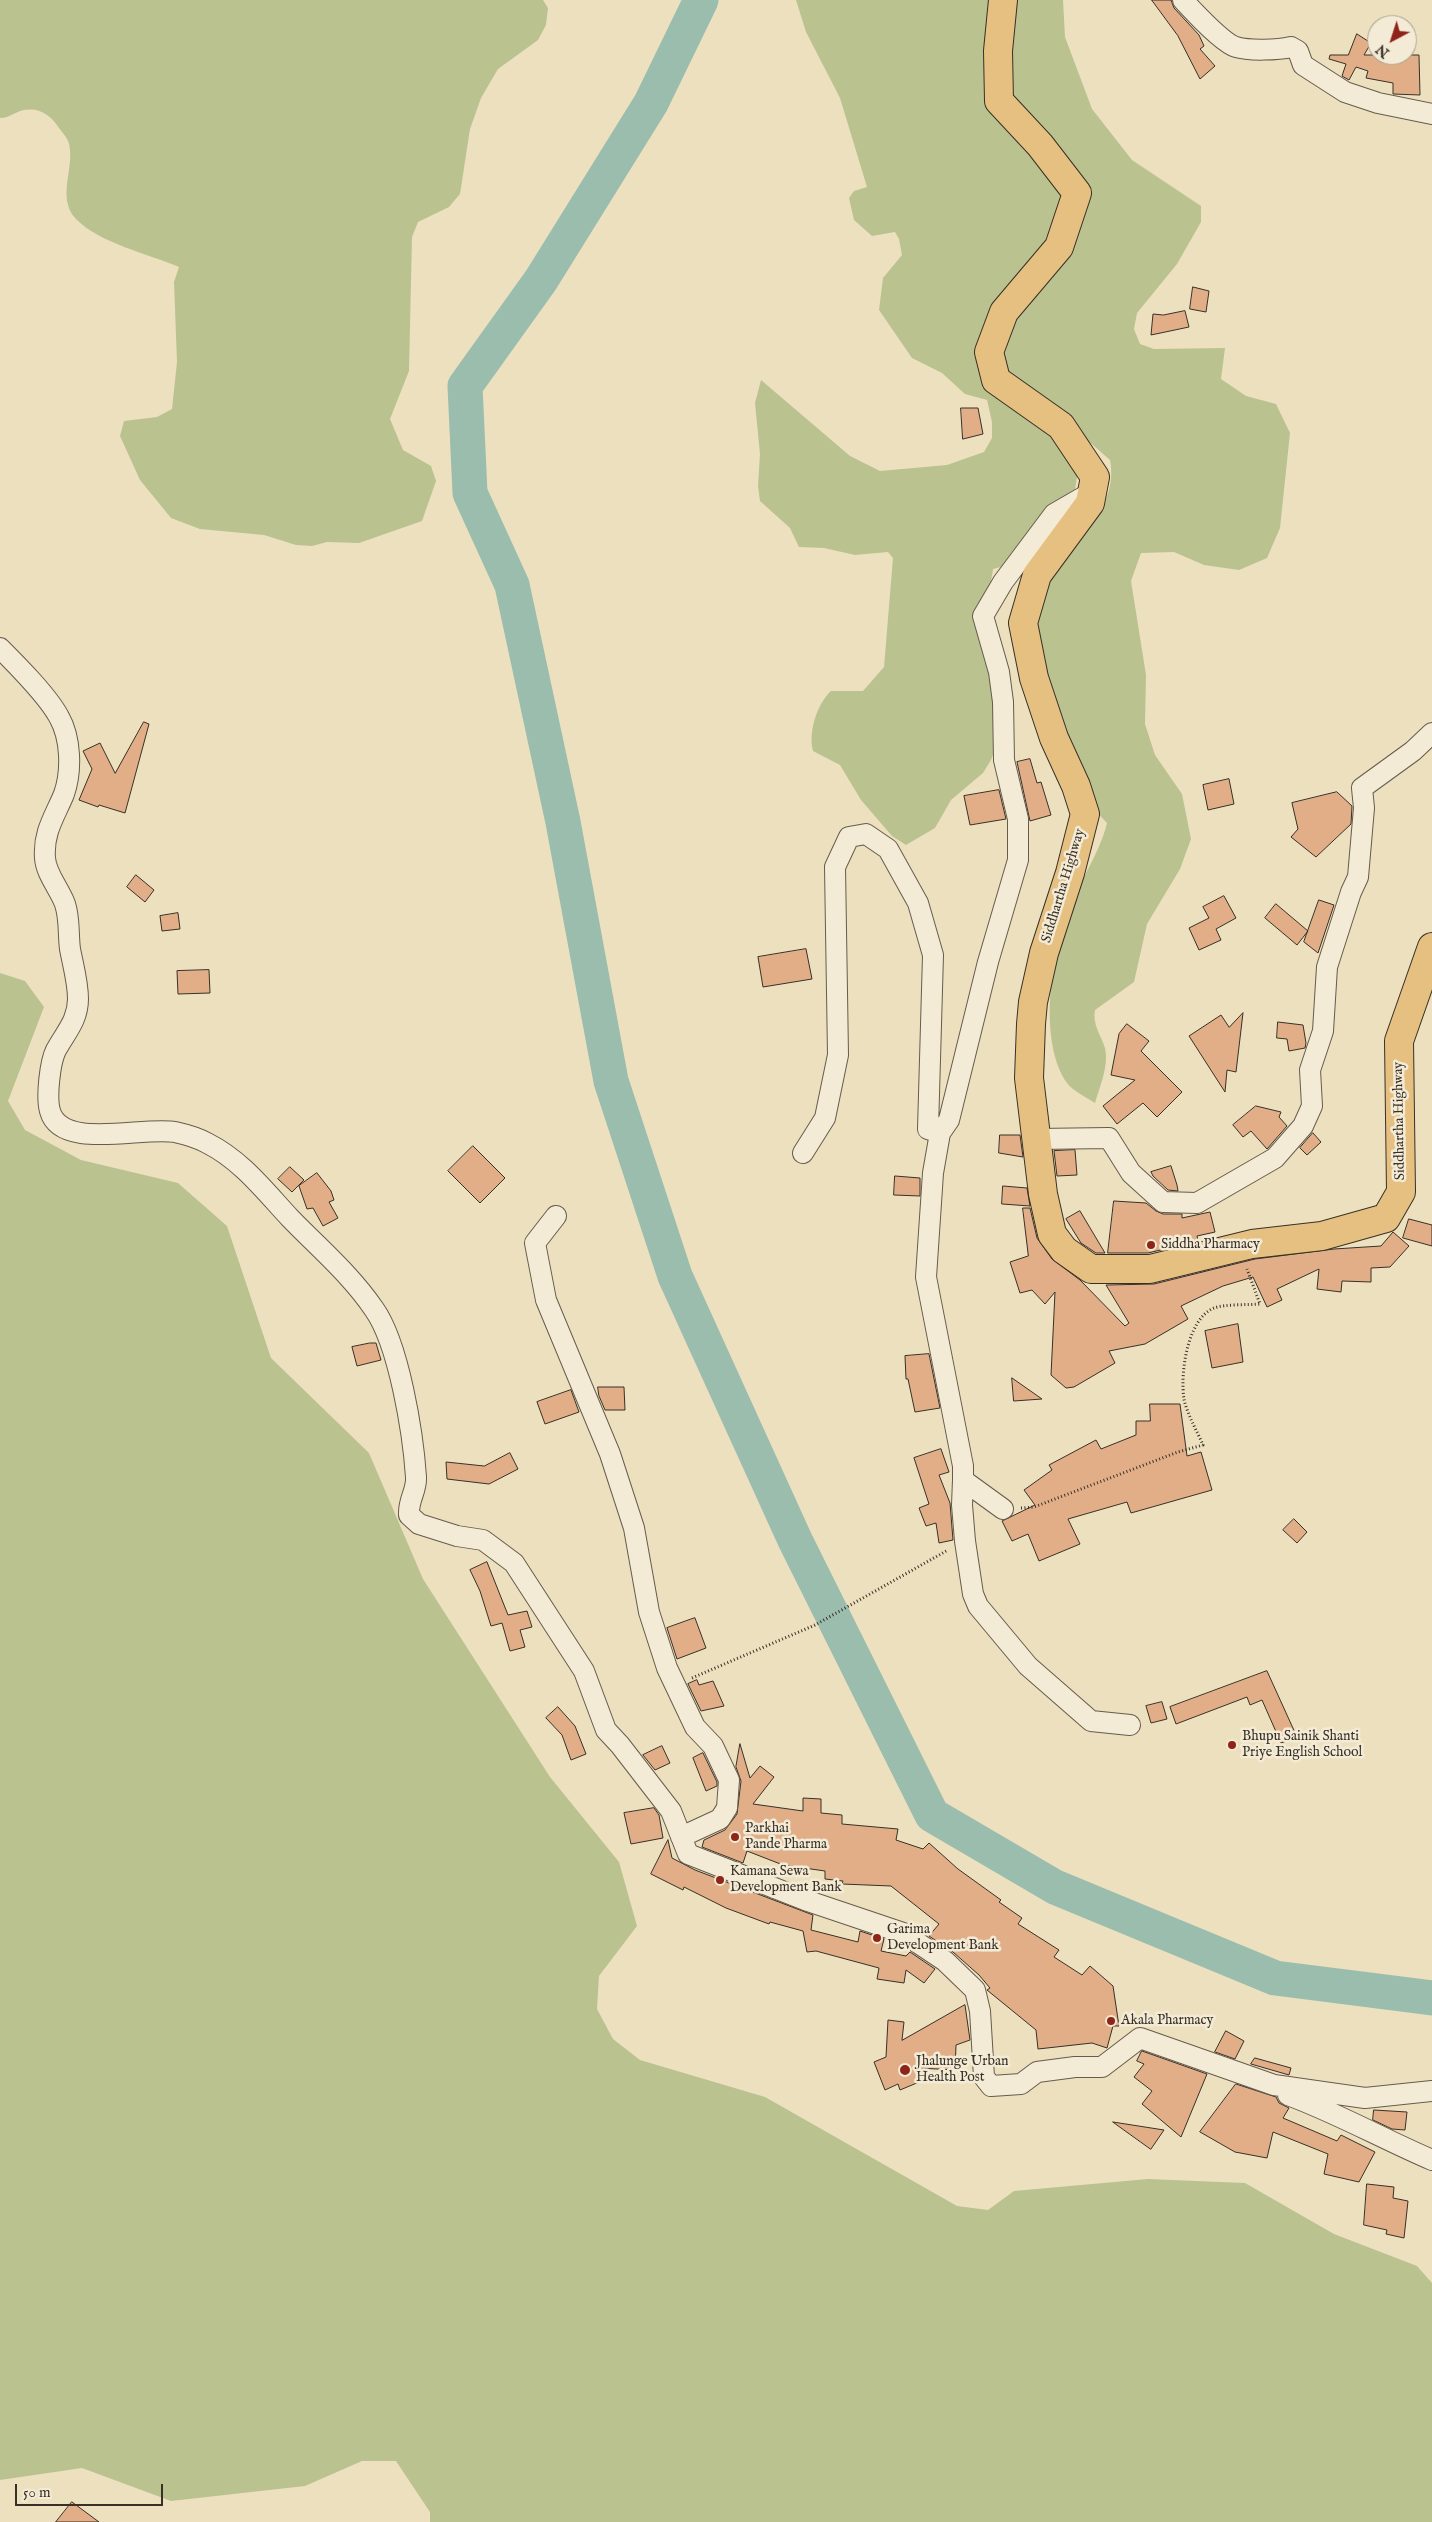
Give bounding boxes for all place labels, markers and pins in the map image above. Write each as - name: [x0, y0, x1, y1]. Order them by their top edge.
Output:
- place label: Siddha Pharmacy: [1161, 1237, 1260, 1253]
- marker: Siddha Pharmacy: [1145, 1239, 1157, 1251]
- place label: Bhupu Sainik Shanti Priye English School: [1242, 1729, 1362, 1761]
- marker: Bhupu Sainik Shanti Priye English School: [1226, 1739, 1238, 1751]
- place label: Parkhai Pande Pharma: [745, 1821, 827, 1854]
- marker: Parkhai Pande Pharma: [729, 1831, 741, 1843]
- place label: Kamana Sewa Development Bank: [730, 1864, 842, 1896]
- marker: Kamana Sewa Development Bank: [714, 1874, 726, 1886]
- place label: Garima Development Bank: [887, 1922, 999, 1954]
- marker: Garima Development Bank: [871, 1932, 883, 1944]
- place label: Akala Pharmacy: [1121, 2013, 1213, 2029]
- marker: Akala Pharmacy: [1105, 2015, 1117, 2027]
- place label: Jhalunge Urban Health Post: [916, 2054, 1008, 2086]
- marker: Jhalunge Urban Health Post: [898, 2063, 912, 2077]

